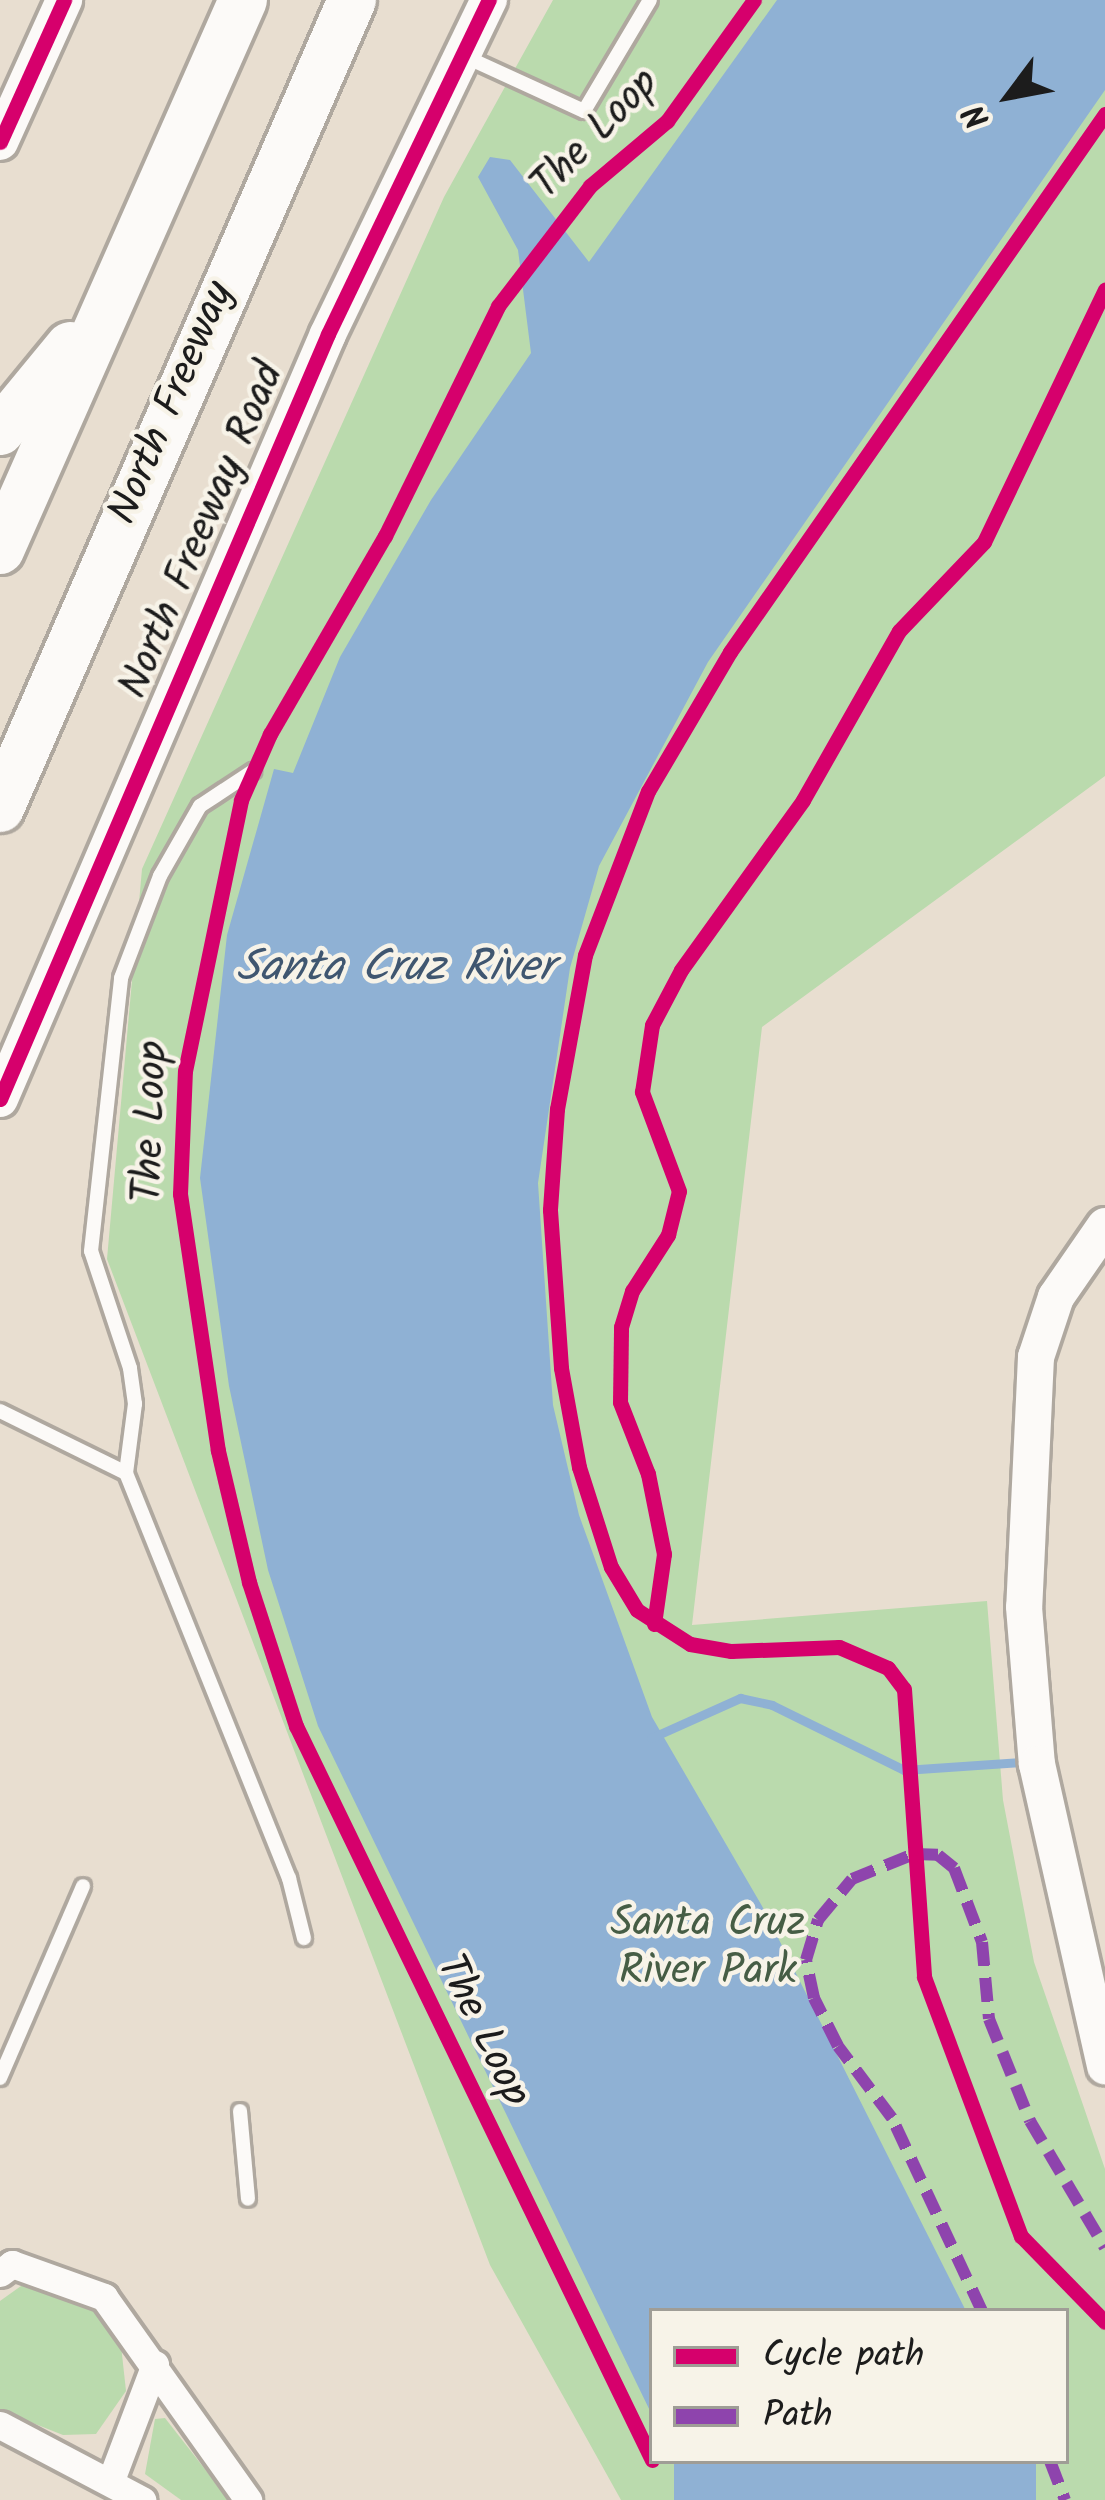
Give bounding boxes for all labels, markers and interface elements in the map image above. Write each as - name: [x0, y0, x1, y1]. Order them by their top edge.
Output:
- north arrow: [949, 36, 1069, 156]
- street label: The Loop: [522, 59, 670, 211]
- text: N: [950, 92, 1006, 138]
- street label: North Freeway: [98, 274, 246, 532]
- street label: North Freeway Road: [110, 356, 296, 706]
- water label: Santa Cruz River: [236, 942, 554, 996]
- street label: The Loop: [124, 1040, 180, 1204]
- park label: Santa Cruz River Park: [611, 1899, 805, 1998]
- street label: The Loop: [424, 1947, 540, 2115]
- legend: [649, 2308, 1069, 2464]
- text: Cycle path: [763, 2328, 924, 2385]
- text: Path: [763, 2388, 833, 2445]

